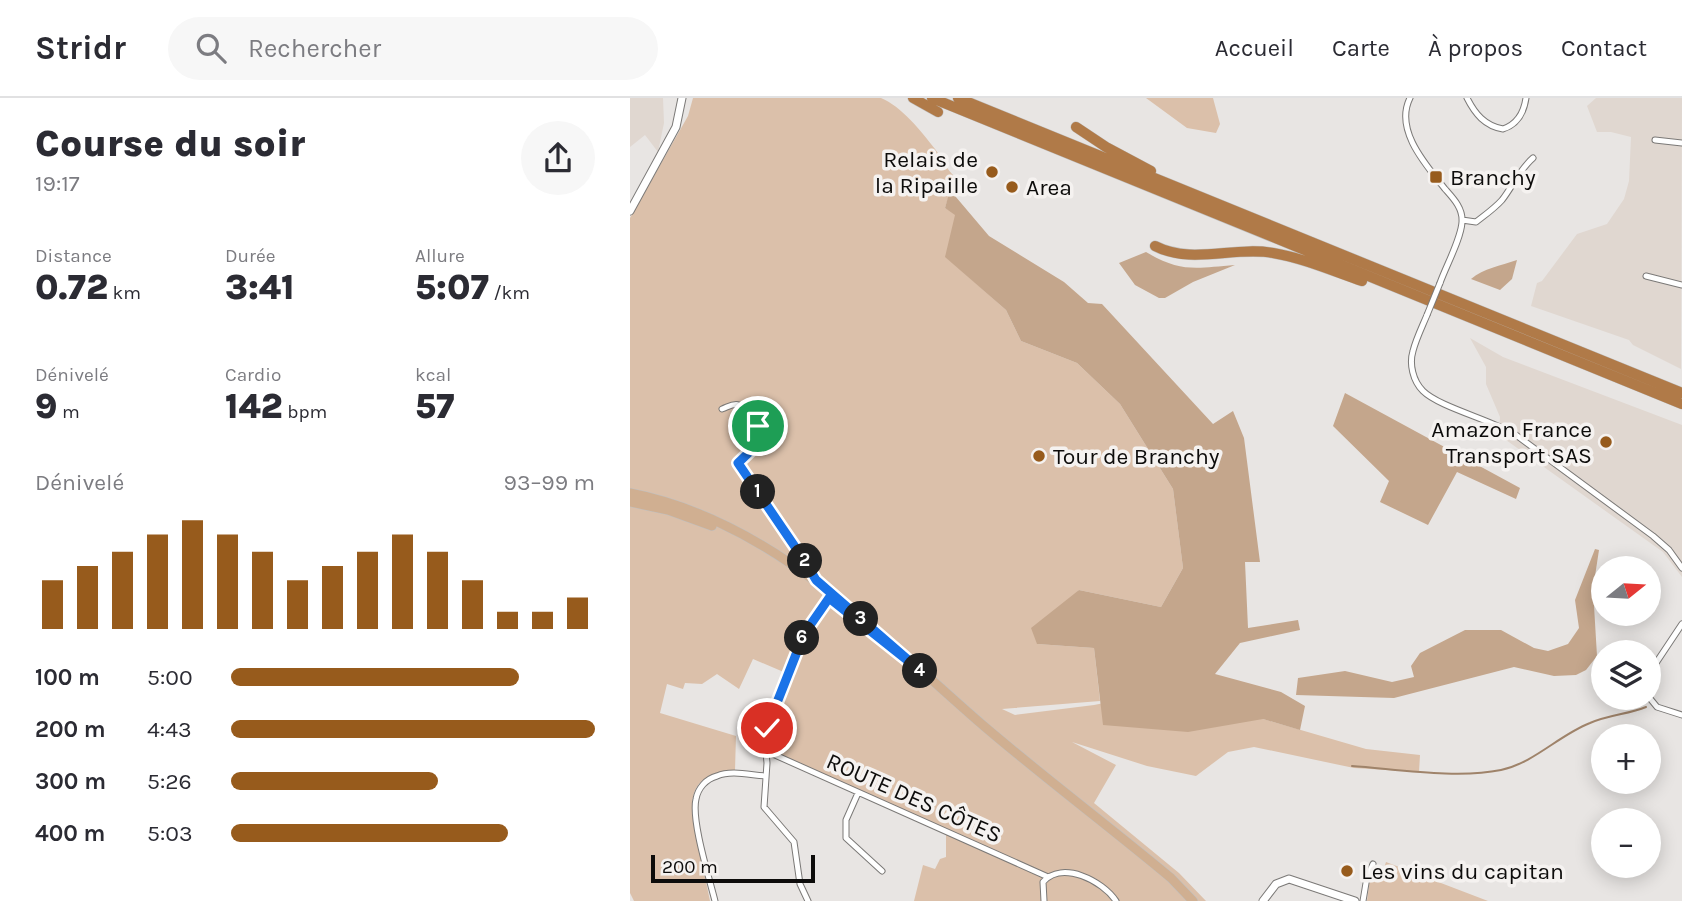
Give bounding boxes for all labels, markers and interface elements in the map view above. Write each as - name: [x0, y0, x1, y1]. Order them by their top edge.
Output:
- search box: [168, 17, 658, 80]
- text: Stridr: [35, 29, 126, 67]
- icon: search: [192, 29, 230, 67]
- text: Rechercher: [248, 33, 381, 64]
- text: Accueil: [1215, 34, 1294, 62]
- text: Carte: [1332, 34, 1390, 62]
- text: À propos: [1428, 34, 1523, 62]
- text: Contact: [1561, 34, 1647, 62]
- text: Course du soir: [35, 121, 306, 166]
- button: share: [521, 121, 595, 195]
- place label: Relais de la Ripaille: [875, 146, 978, 199]
- marker: Relais de la Ripaille: [984, 164, 1000, 180]
- place label: Branchy: [1450, 164, 1536, 191]
- marker: Branchy: [1428, 169, 1444, 185]
- text: 19:17: [35, 170, 80, 197]
- place label: Area: [1026, 174, 1072, 201]
- marker: Area: [1004, 179, 1020, 195]
- text: Distance: [35, 245, 112, 267]
- text: Durée: [225, 245, 275, 267]
- text: Allure: [415, 245, 465, 267]
- text: 0.72: [35, 267, 108, 308]
- text: 3:41: [225, 267, 294, 308]
- text: 5:07: [415, 267, 489, 308]
- text: km: [108, 282, 141, 304]
- text: /km: [489, 282, 530, 304]
- text: Dénivelé: [35, 364, 109, 386]
- text: Cardio: [225, 364, 281, 386]
- text: kcal: [415, 364, 451, 386]
- text: 9: [35, 386, 57, 427]
- text: 142: [225, 386, 283, 427]
- text: 57: [415, 386, 454, 427]
- pin: [728, 396, 788, 456]
- text: m: [57, 401, 80, 423]
- text: bpm: [283, 401, 327, 423]
- icon: arrive: [739, 407, 777, 445]
- place label: Amazon France Transport SAS: [1431, 416, 1592, 469]
- marker: Amazon France Transport SAS: [1598, 434, 1614, 450]
- place label: Tour de Branchy: [1053, 443, 1220, 470]
- marker: Tour de Branchy: [1031, 448, 1047, 464]
- text: Dénivelé: [35, 469, 124, 496]
- text: 93–99 m: [504, 469, 595, 496]
- pin: 1: [740, 474, 776, 510]
- text: 1: [754, 480, 761, 502]
- pin: 2: [788, 544, 822, 578]
- text: 2: [799, 549, 810, 571]
- north arrow: [1591, 556, 1661, 626]
- map controls: [1591, 556, 1661, 878]
- pin: 3: [844, 602, 878, 636]
- text: 3: [855, 607, 866, 629]
- pin: 6: [784, 620, 820, 656]
- text: 6: [796, 626, 807, 648]
- button: layers: [1591, 640, 1661, 710]
- pin: 4: [902, 654, 938, 688]
- text: 4: [914, 659, 925, 681]
- text: 100 m: [35, 664, 100, 691]
- text: 5:00: [147, 664, 193, 691]
- pin: [737, 698, 797, 758]
- icon: check: [748, 709, 786, 747]
- text: 200 m: [35, 716, 106, 743]
- text: 4:43: [147, 716, 192, 743]
- button: +: [1591, 724, 1661, 794]
- street label: ROUTE DES CÔTES: [822, 747, 1006, 849]
- text: 300 m: [35, 768, 106, 795]
- text: 5:26: [147, 768, 192, 795]
- button: −: [1591, 808, 1661, 878]
- text: 400 m: [35, 820, 105, 847]
- text: 5:03: [147, 820, 193, 847]
- scale bar: [651, 852, 816, 884]
- text: 200 m: [662, 856, 718, 878]
- place label: Les vins du capitan: [1361, 858, 1564, 885]
- marker: Les vins du capitan: [1339, 863, 1355, 879]

